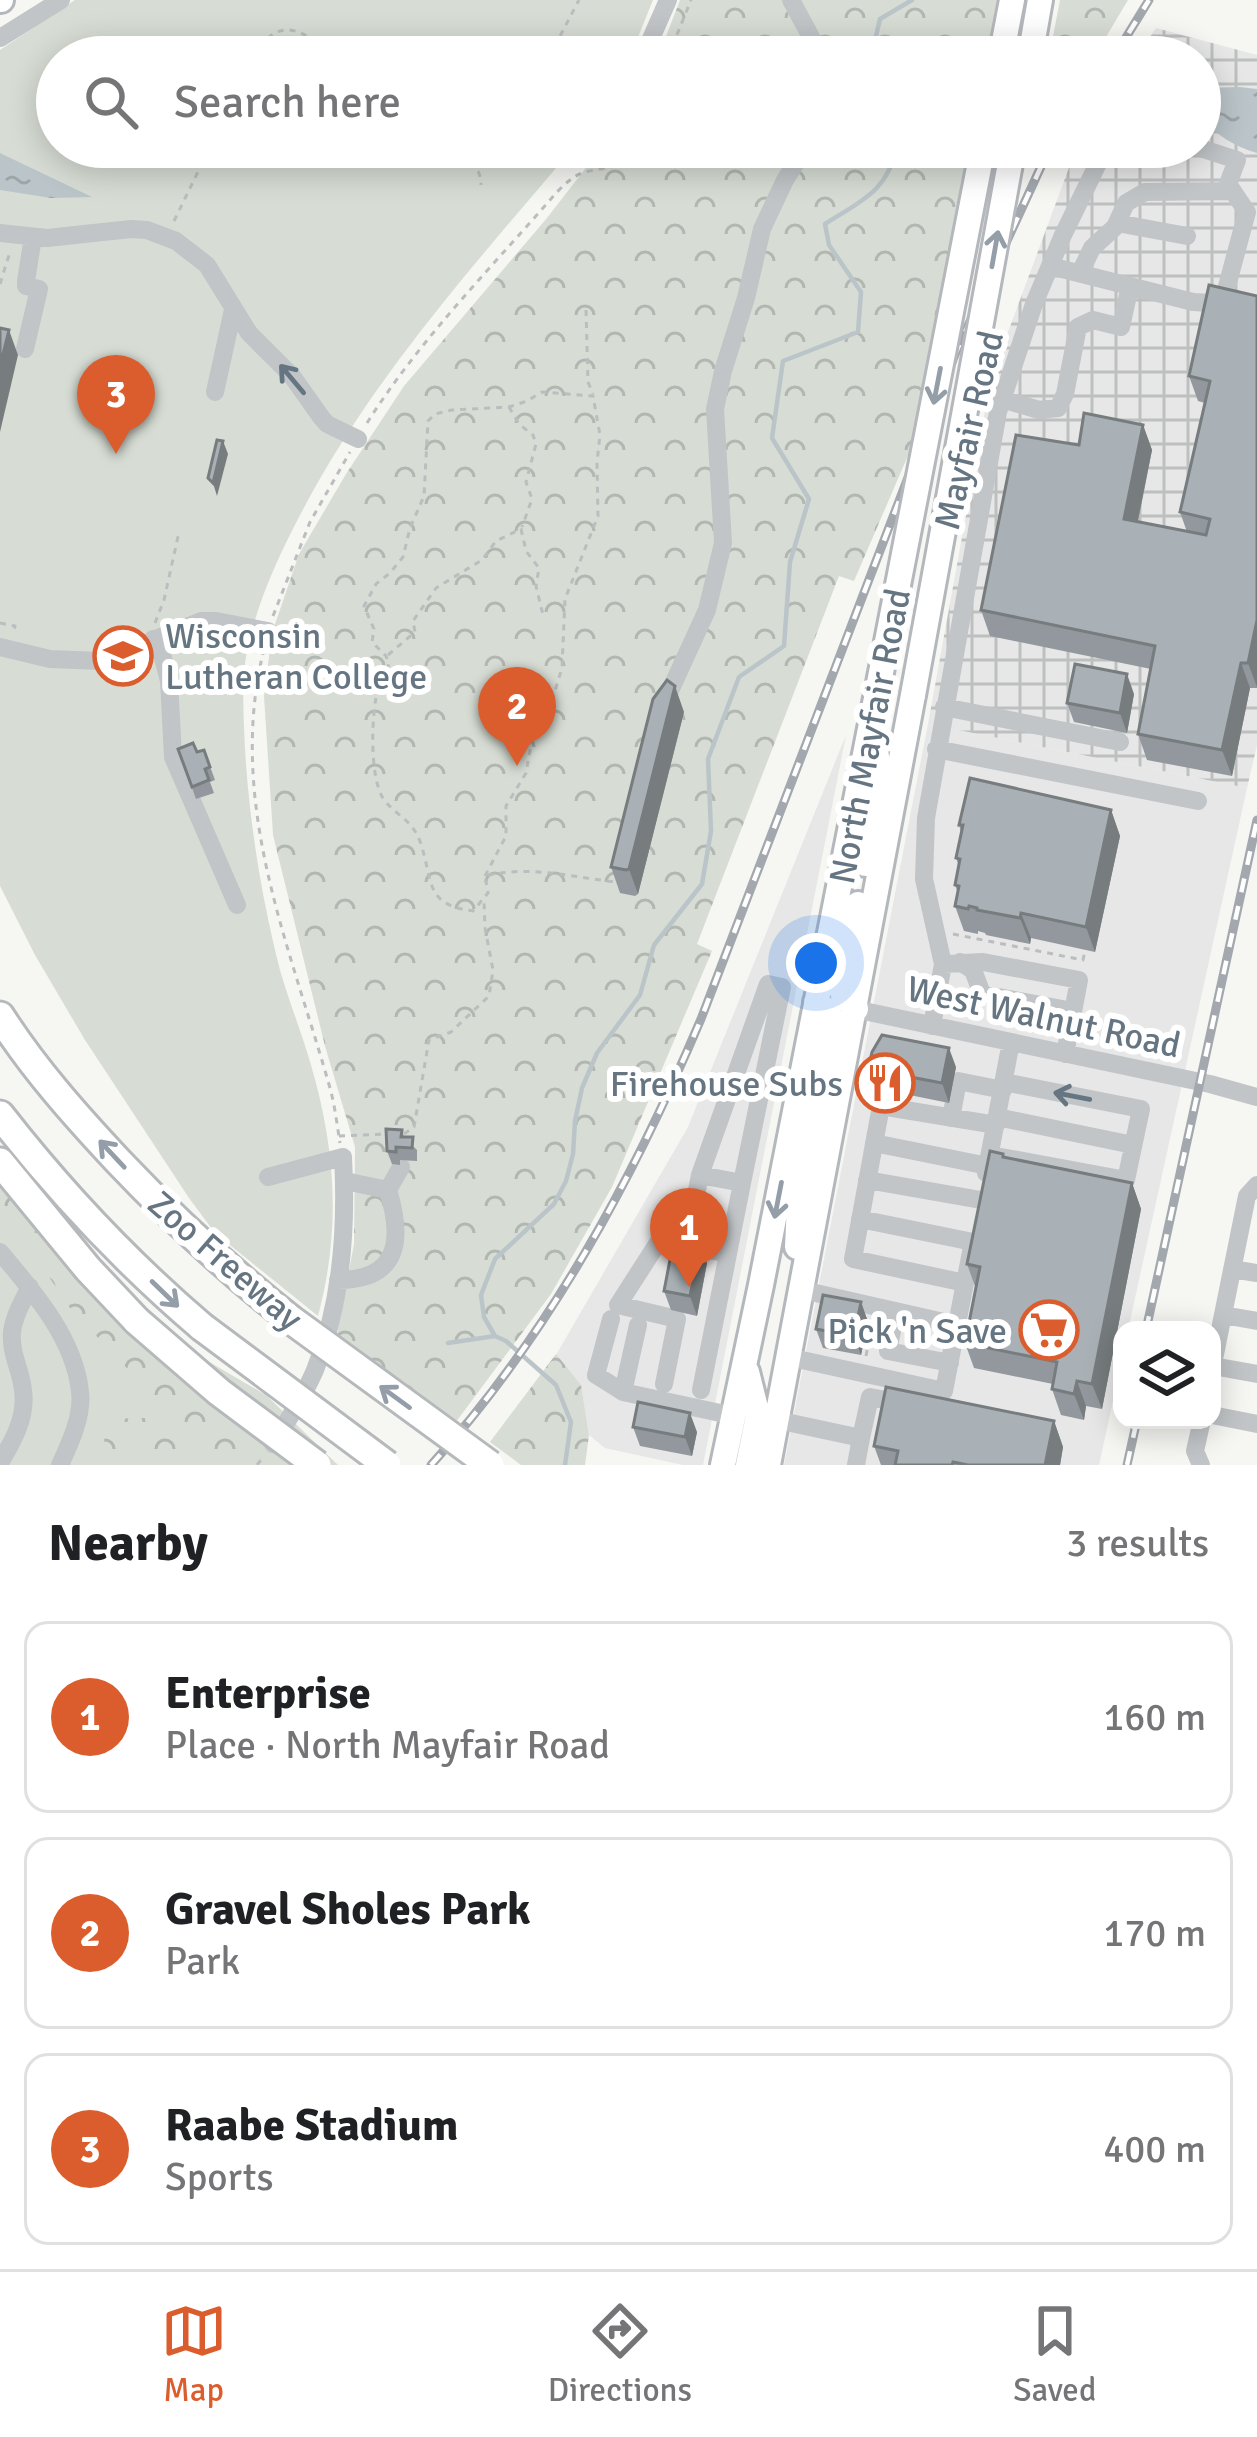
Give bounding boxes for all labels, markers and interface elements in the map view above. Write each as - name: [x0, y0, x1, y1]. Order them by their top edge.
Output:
- search box: [36, 36, 1221, 168]
- icon: search: [78, 69, 144, 135]
- text: Search here: [174, 75, 401, 130]
- one-way arrow: [984, 231, 1007, 270]
- street label: Mayfair Road: [925, 327, 1014, 534]
- pin: 3: [77, 355, 155, 454]
- one-way arrow: [279, 364, 306, 395]
- one-way arrow: [925, 365, 947, 404]
- street label: North Mayfair Road: [820, 585, 921, 888]
- place label: Wisconsin Lutheran College: [165, 614, 427, 700]
- school or university icon: Wisconsin Lutheran College: [92, 625, 154, 687]
- pin: 2: [478, 667, 556, 766]
- your location: [786, 933, 846, 993]
- street label: West Walnut Road: [903, 967, 1185, 1068]
- restaurant icon: Firehouse Subs: [854, 1052, 916, 1114]
- place label: Firehouse Subs: [610, 1062, 843, 1107]
- one-way arrow: [1054, 1084, 1093, 1106]
- one-way arrow: [99, 1140, 126, 1170]
- one-way arrow: [766, 1179, 788, 1218]
- street label: Zoo Freeway: [138, 1181, 312, 1341]
- pin: 1: [650, 1188, 728, 1287]
- one-way arrow: [149, 1279, 179, 1307]
- supermarket icon: Pick 'n Save: [1018, 1299, 1080, 1361]
- place label: Pick 'n Save: [827, 1309, 1007, 1354]
- map controls: [1113, 1321, 1221, 1429]
- button: layers: [1113, 1321, 1221, 1429]
- one-way arrow: [379, 1384, 412, 1410]
- text: Nearby: [48, 1512, 208, 1575]
- text: 3 results: [1066, 1519, 1209, 1567]
- text: Enterprise: [165, 1666, 371, 1721]
- text: 1: [79, 1693, 101, 1741]
- text: 160 m: [1103, 1693, 1206, 1741]
- text: Place · North Mayfair Road: [165, 1721, 610, 1769]
- text: Gravel Sholes Park: [165, 1882, 531, 1937]
- text: 2: [79, 1909, 101, 1957]
- text: 170 m: [1103, 1909, 1206, 1957]
- text: Park: [165, 1937, 240, 1985]
- text: Raabe Stadium: [165, 2098, 458, 2153]
- text: 3: [79, 2125, 101, 2173]
- text: 400 m: [1103, 2125, 1206, 2173]
- text: Sports: [165, 2153, 274, 2201]
- tab: Map: [161, 2298, 227, 2411]
- tab: Directions: [548, 2298, 692, 2411]
- tab: Saved: [1013, 2298, 1096, 2411]

